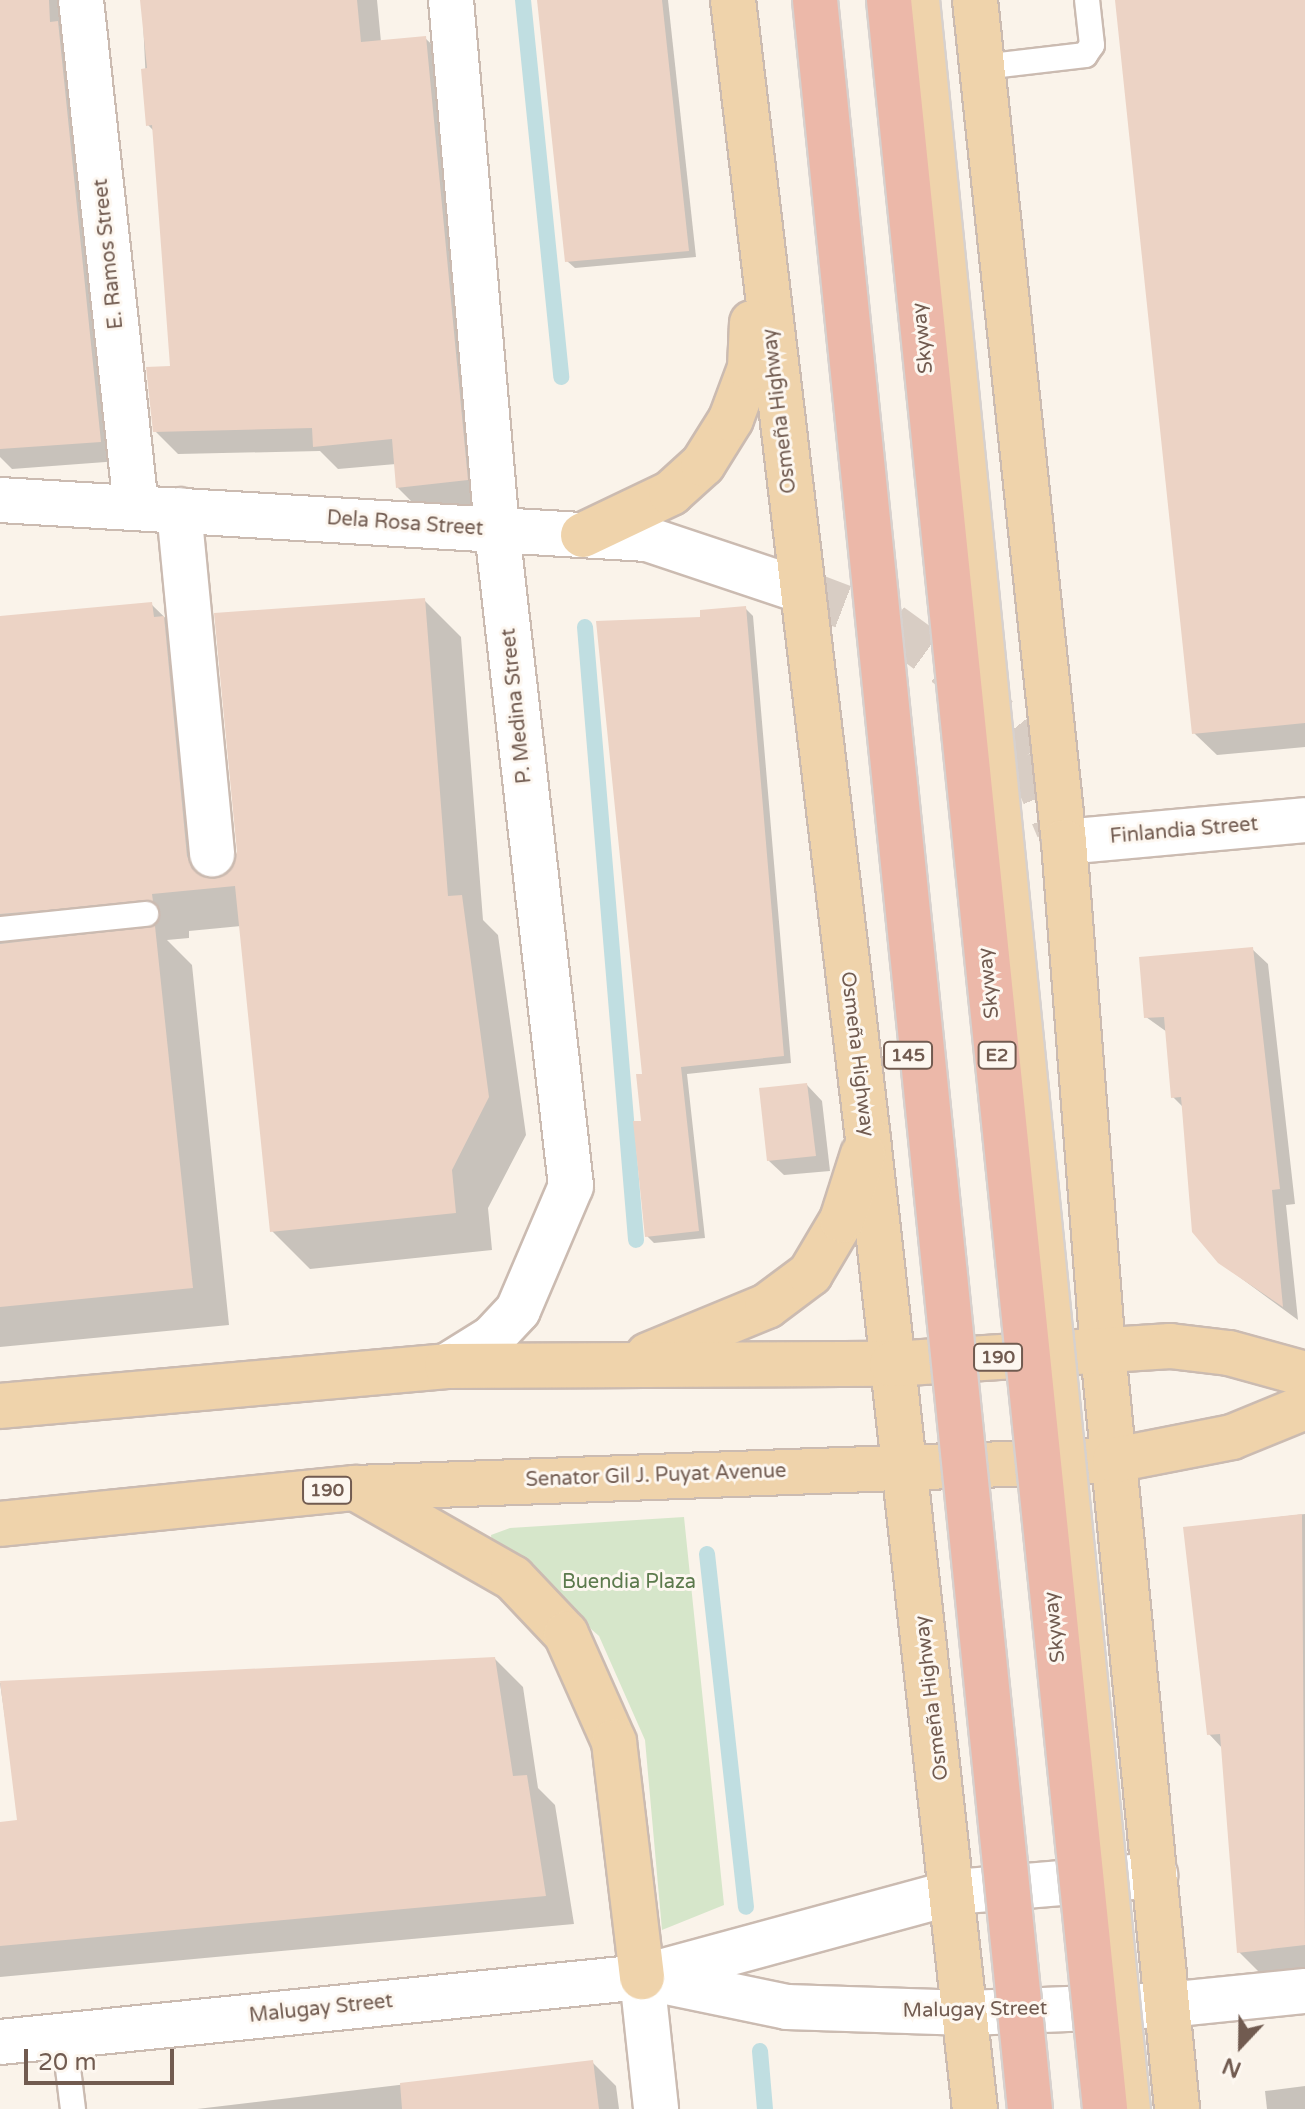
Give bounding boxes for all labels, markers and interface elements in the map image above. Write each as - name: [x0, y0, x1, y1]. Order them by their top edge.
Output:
- street label: E. Ramos Street: [89, 178, 129, 330]
- street label: Skyway: [907, 301, 939, 375]
- street label: Osmeña Highway: [758, 327, 802, 495]
- street label: Dela Rosa Street: [326, 507, 484, 541]
- street label: P. Medina Street: [497, 627, 537, 785]
- street label: Finlandia Street: [1109, 813, 1259, 849]
- street label: Skyway: [973, 946, 1005, 1020]
- street label: Osmeña Highway: [835, 970, 879, 1138]
- road number: 145: [882, 1041, 934, 1069]
- road number: E2: [977, 1041, 1017, 1069]
- road number: 190: [972, 1343, 1024, 1371]
- street label: Senator Gil J. Puyat Avenue: [525, 1459, 787, 1493]
- road number: 190: [301, 1476, 353, 1504]
- park label: Buendia Plaza: [562, 1570, 696, 1594]
- street label: Skyway: [1039, 1590, 1071, 1664]
- street label: Osmeña Highway: [910, 1614, 954, 1782]
- street label: Malugay Street: [248, 1990, 394, 2028]
- street label: Malugay Street: [903, 1997, 1047, 2023]
- north arrow: [1201, 2005, 1281, 2085]
- scale bar: [28, 2033, 178, 2083]
- text: 20 m: [38, 2048, 96, 2077]
- text: N: [1219, 2052, 1245, 2083]

